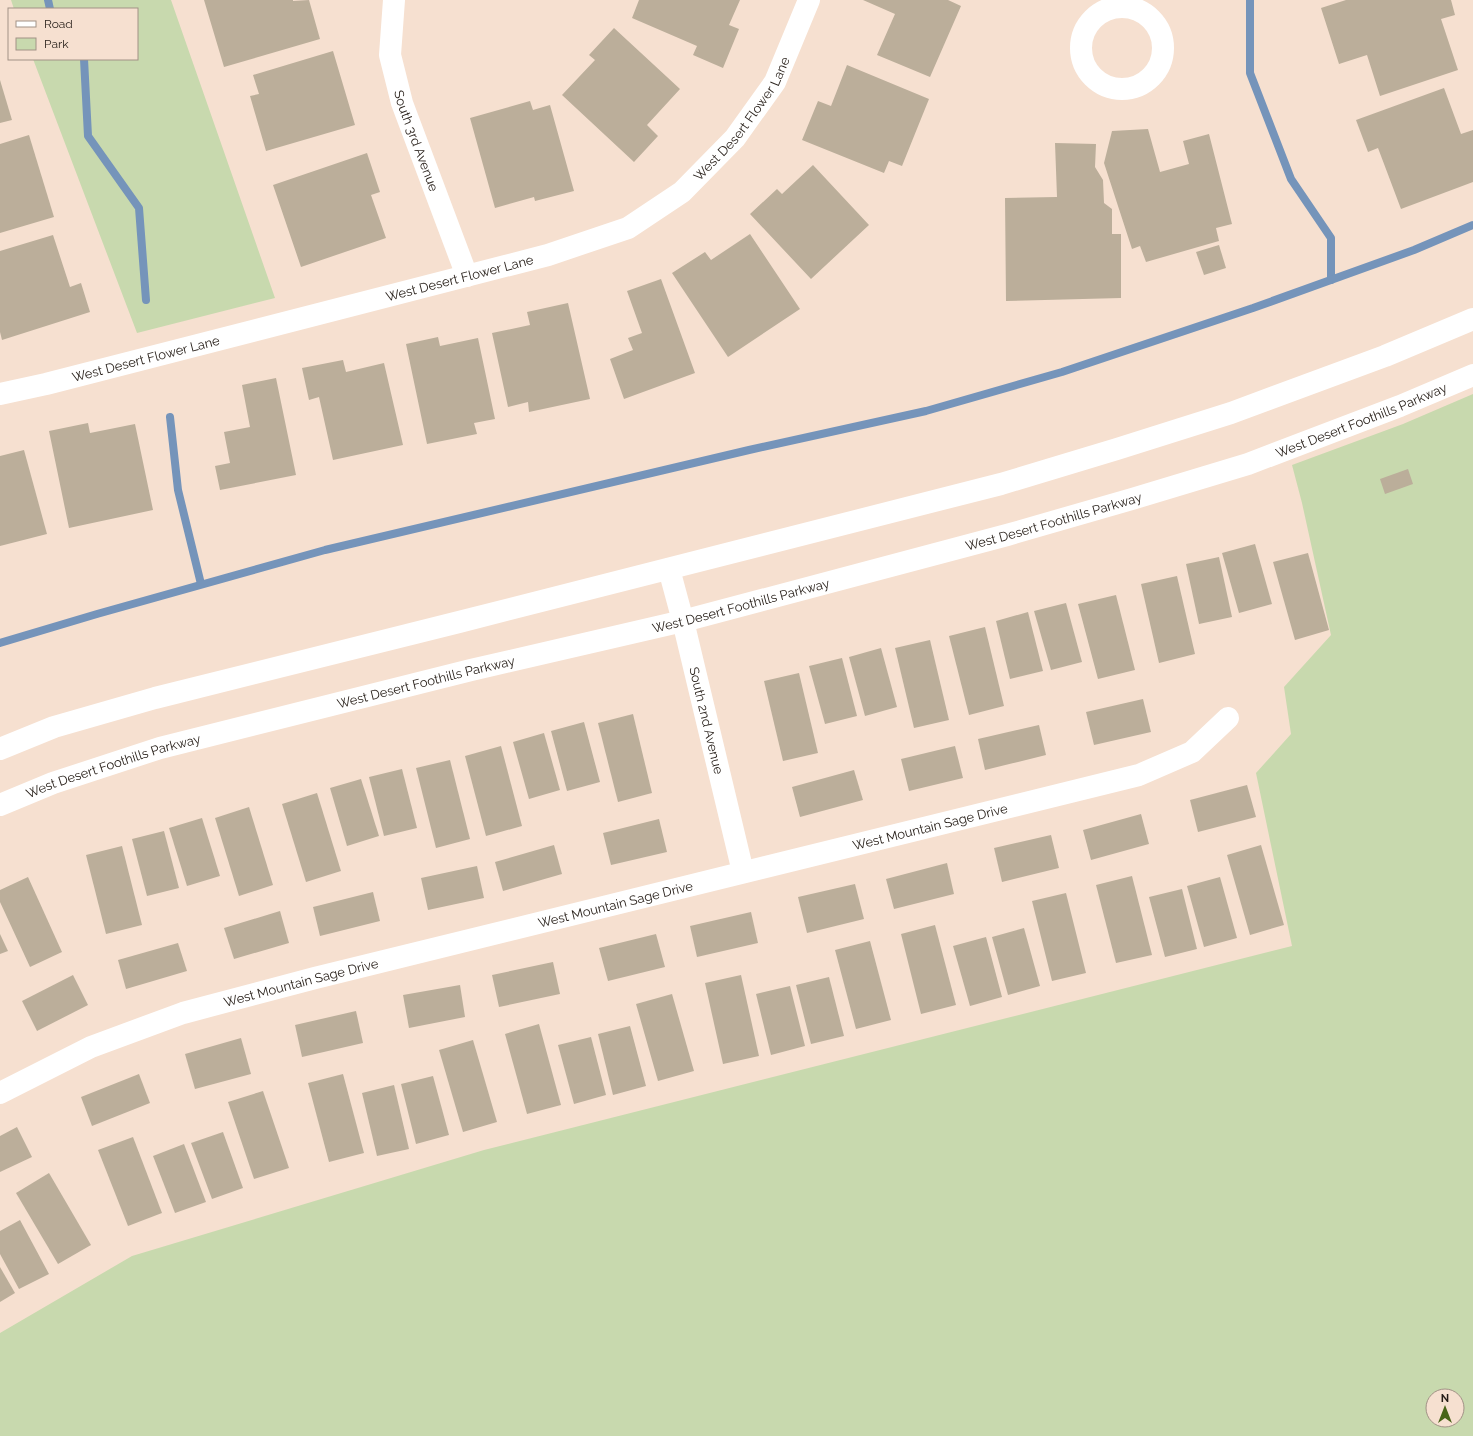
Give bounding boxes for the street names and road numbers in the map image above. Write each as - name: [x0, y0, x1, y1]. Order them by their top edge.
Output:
- street label: West Desert Flower Lane: [691, 54, 793, 184]
- street label: South 3rd Avenue: [391, 89, 442, 194]
- street label: West Desert Flower Lane: [384, 252, 535, 304]
- street label: West Desert Flower Lane: [70, 333, 221, 385]
- street label: West Desert Foothills Parkway: [1274, 380, 1449, 461]
- street label: West Desert Foothills Parkway: [964, 489, 1144, 554]
- street label: West Desert Foothills Parkway: [651, 575, 831, 636]
- street label: West Desert Foothills Parkway: [336, 653, 516, 711]
- street label: South 2nd Avenue: [686, 665, 726, 776]
- street label: West Desert Foothills Parkway: [24, 731, 202, 801]
- street label: West Mountain Sage Drive: [851, 801, 1009, 853]
- street label: West Mountain Sage Drive: [537, 878, 695, 931]
- street label: West Mountain Sage Drive: [222, 956, 380, 1010]

